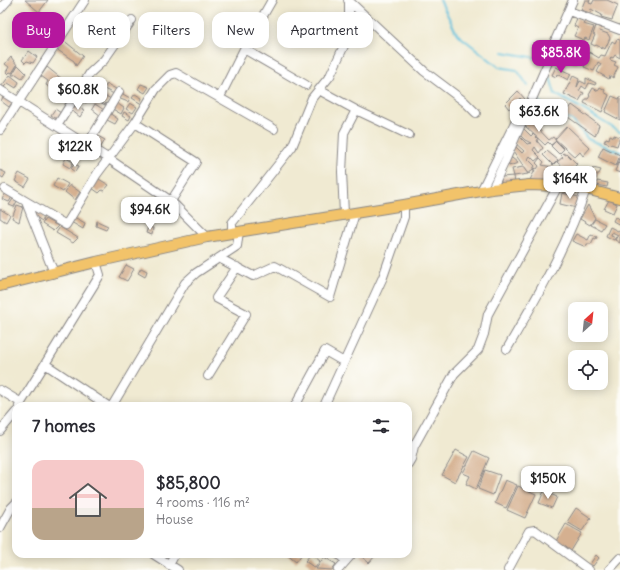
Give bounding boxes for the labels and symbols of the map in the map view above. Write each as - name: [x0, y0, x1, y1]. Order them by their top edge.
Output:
- pin: $85.8K: [528, 40, 594, 74]
- pin: $60.8K: [45, 77, 111, 111]
- pin: $63.6K: [506, 99, 572, 133]
- pin: $122K: [47, 134, 103, 168]
- pin: $164K: [542, 166, 598, 200]
- pin: $94.6K: [117, 197, 183, 231]
- north arrow: [568, 302, 608, 342]
- pin: $150K: [520, 466, 576, 500]

